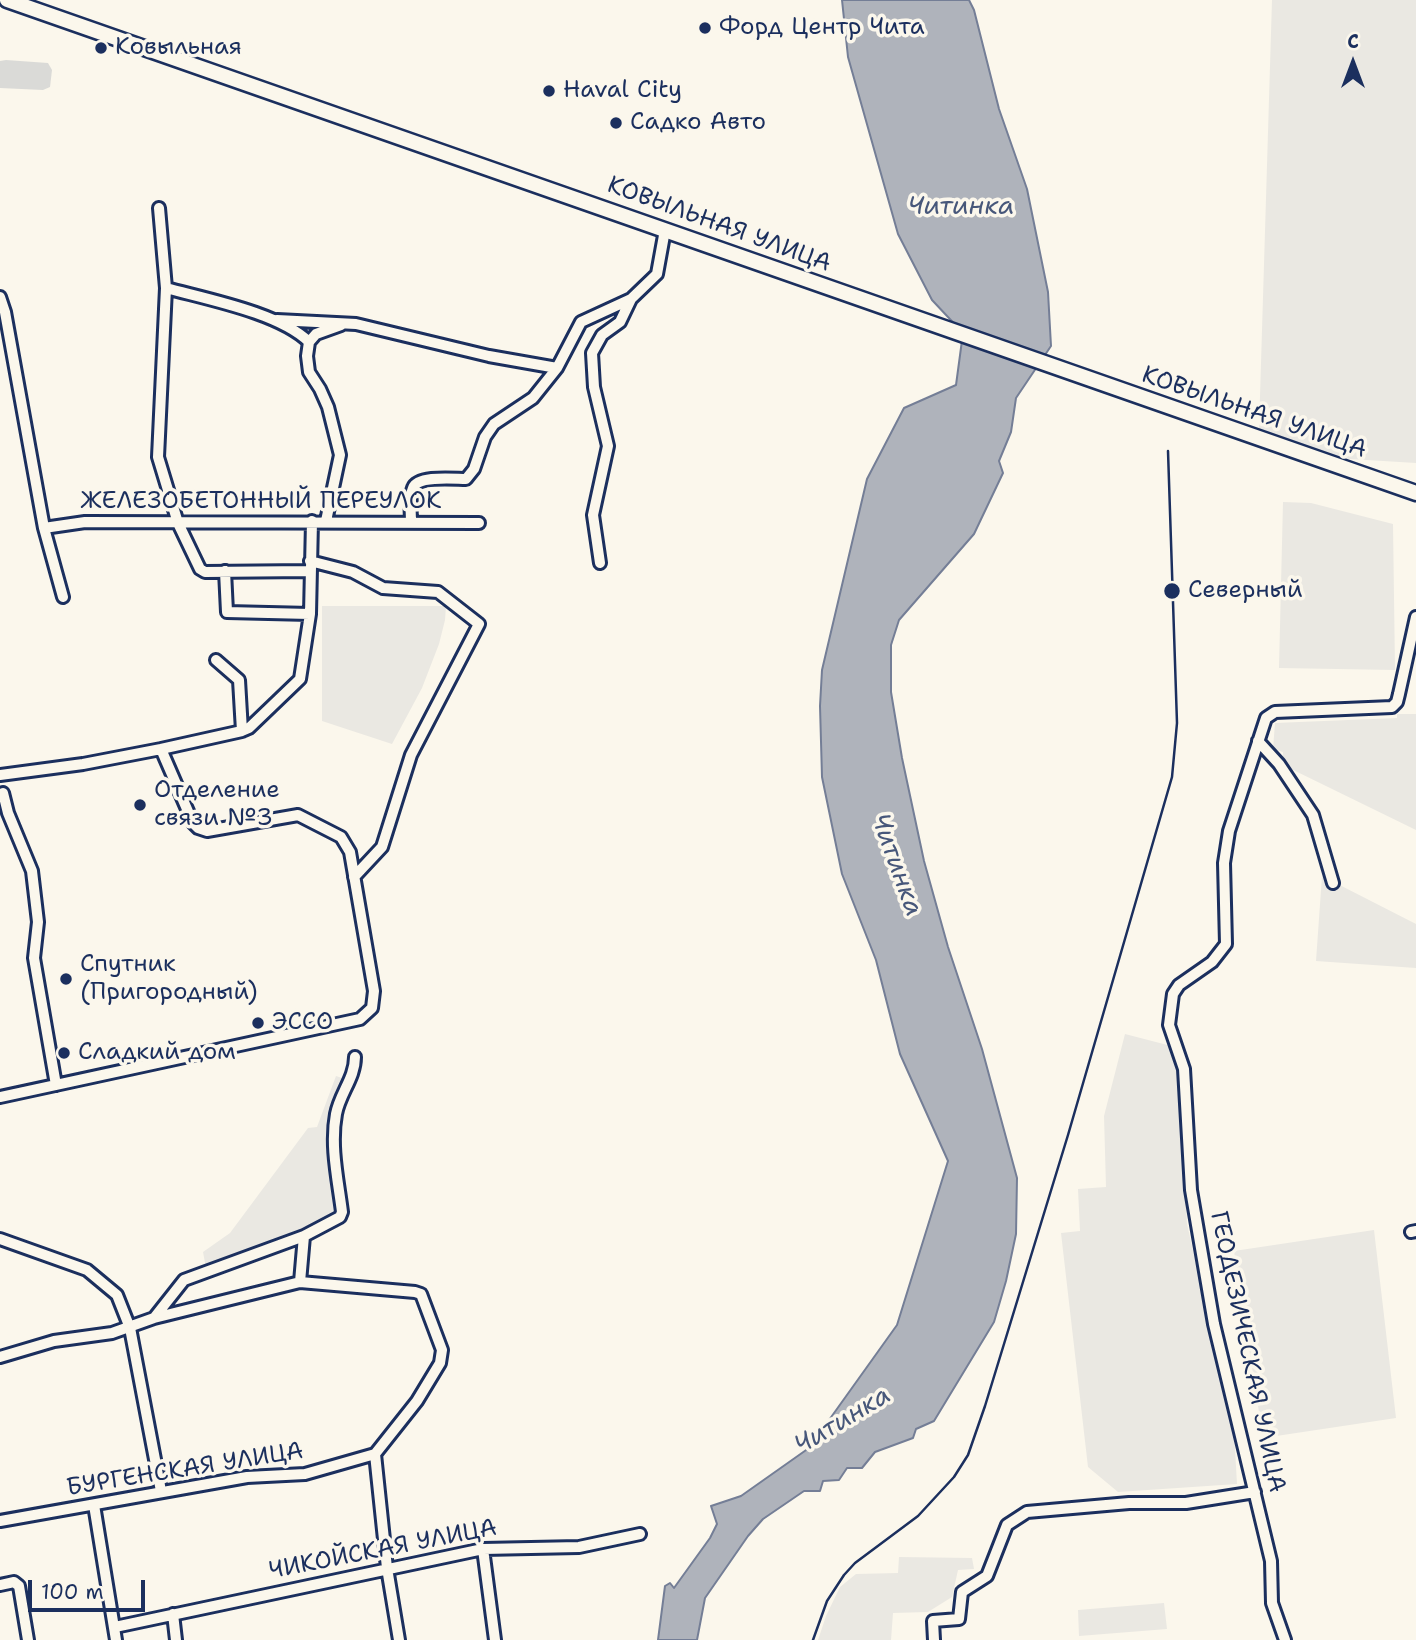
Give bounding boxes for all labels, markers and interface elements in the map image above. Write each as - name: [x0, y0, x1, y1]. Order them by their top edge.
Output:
- place label: Форд Центр Чита: [719, 14, 925, 42]
- marker: Форд Центр Чита: [697, 20, 713, 36]
- north arrow: [1318, 28, 1388, 98]
- text: С: [1347, 29, 1359, 54]
- place label: Ковыльная: [115, 34, 242, 62]
- marker: Ковыльная: [93, 40, 109, 56]
- place label: Haval Сity: [563, 77, 682, 105]
- marker: Haval Сity: [541, 83, 557, 99]
- place label: Садко Авто: [630, 109, 766, 137]
- marker: Садко Авто: [608, 115, 624, 131]
- street label: КОВЫЛЬНАЯ УЛИЦА: [603, 171, 835, 279]
- water label: Читинка: [908, 191, 1014, 223]
- street label: КОВЫЛЬНАЯ УЛИЦА: [1138, 361, 1370, 465]
- street label: ЖЕЛЕЗОБЕТОННЫЙ ПЕРЕУЛОК: [80, 488, 442, 516]
- place label: Северный: [1188, 577, 1303, 605]
- marker: Северный: [1162, 581, 1182, 601]
- place label: Отделение связи №3: [154, 777, 280, 833]
- marker: Отделение связи №3: [132, 797, 148, 813]
- water label: Читинка: [863, 810, 929, 920]
- place label: Спутник (Пригородный): [80, 951, 258, 1007]
- marker: Спутник (Пригородный): [58, 971, 74, 987]
- place label: ЭССО: [272, 1009, 333, 1037]
- marker: ЭССО: [250, 1015, 266, 1031]
- place label: Сладкий дом: [78, 1039, 236, 1067]
- marker: Сладкий дом: [56, 1045, 72, 1061]
- street label: ГЕОДЕЗИЧЕСКАЯ УЛИЦА: [1203, 1209, 1291, 1495]
- water label: Читинка: [789, 1380, 897, 1462]
- street label: БУРГЕНСКАЯ УЛИЦА: [65, 1437, 305, 1503]
- street label: ЧИКОЙСКАЯ УЛИЦА: [267, 1514, 499, 1586]
- scale bar: [32, 1566, 149, 1610]
- text: 100 m: [41, 1578, 104, 1606]

